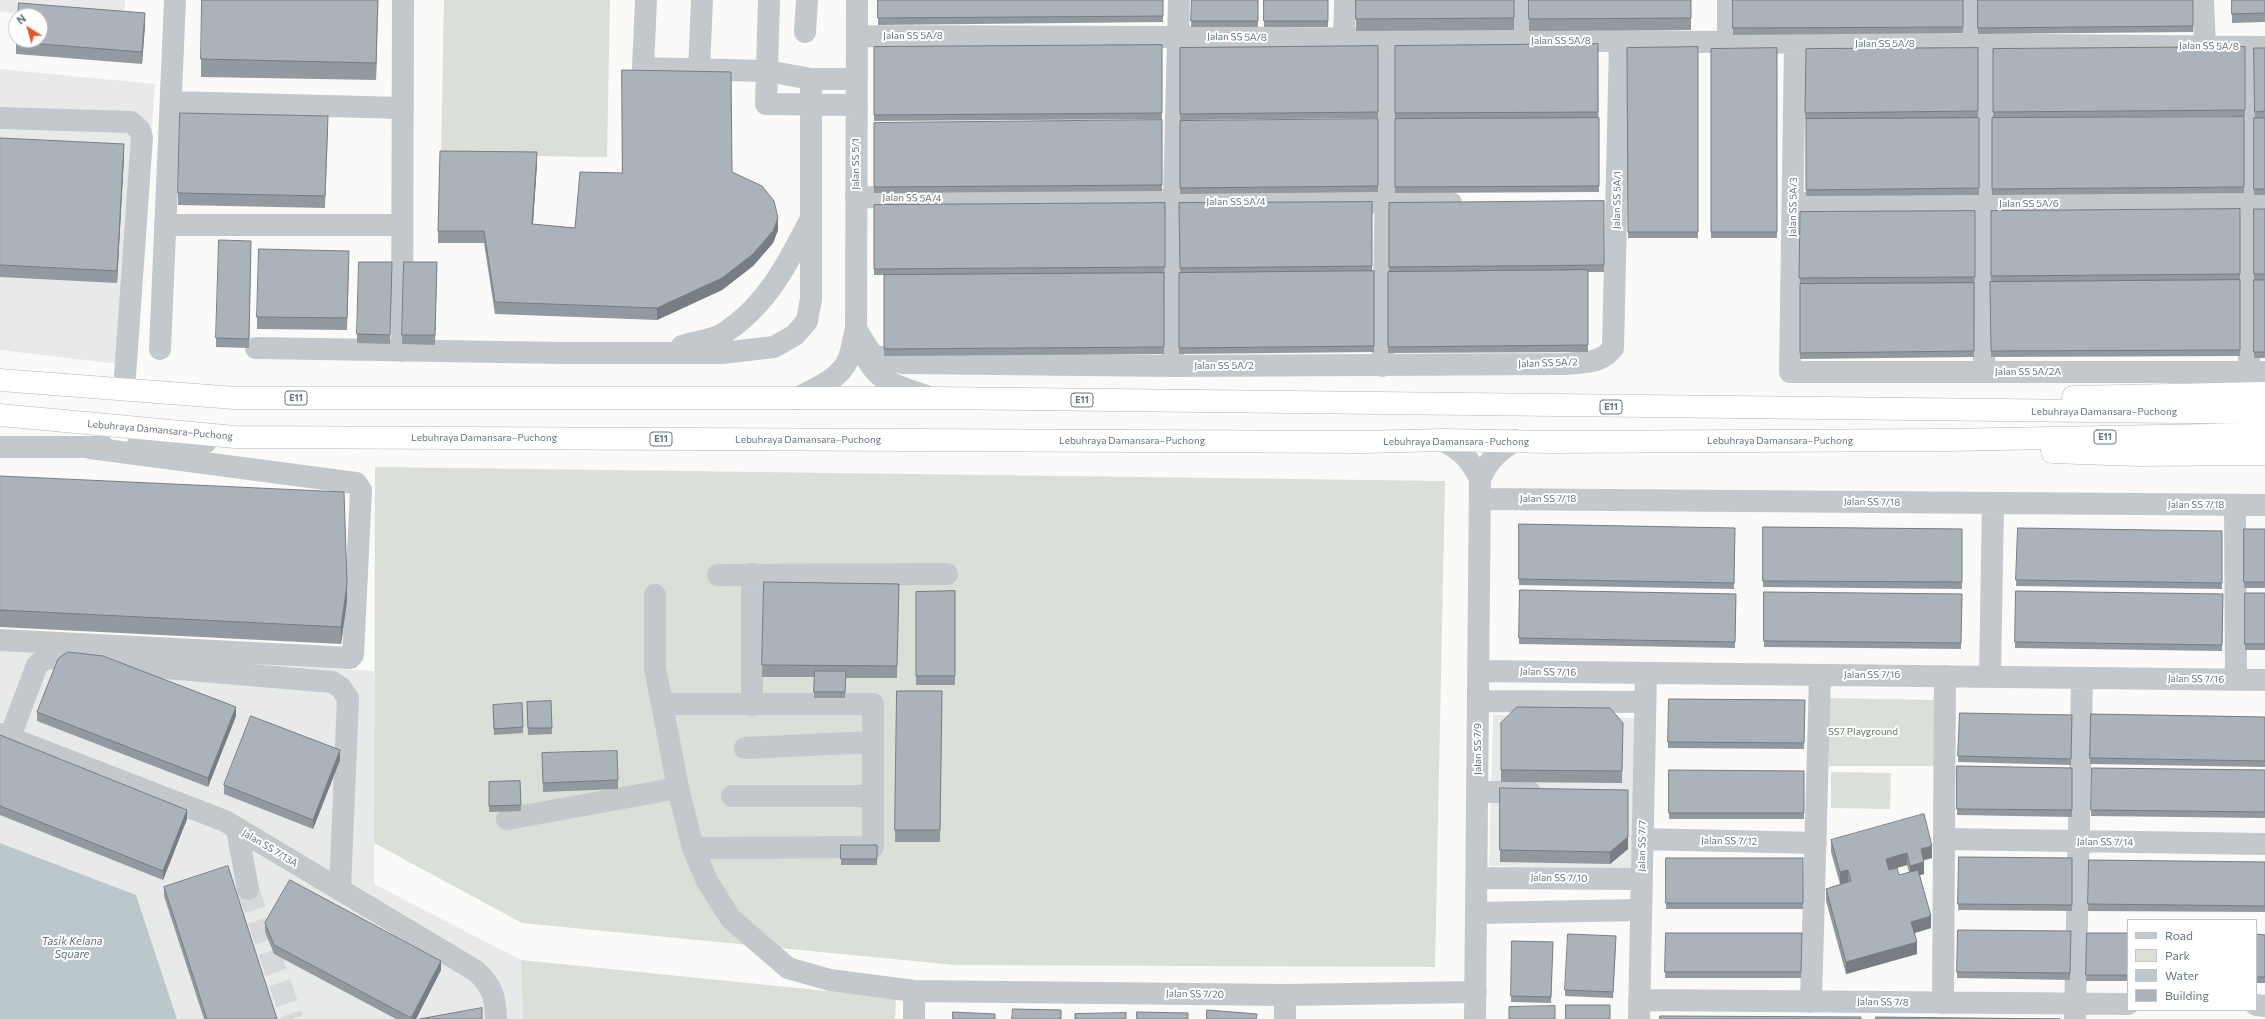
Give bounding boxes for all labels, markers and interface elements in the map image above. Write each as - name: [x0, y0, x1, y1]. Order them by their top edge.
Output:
- north arrow: [8, 8, 48, 48]
- text: N: [14, 11, 28, 26]
- street label: Jalan SS 5A/8: [883, 30, 943, 42]
- street label: Jalan SS 5A/8: [1207, 30, 1267, 44]
- street label: Jalan SS 5A/8: [1531, 35, 1591, 47]
- street label: Jalan SS 5A/8: [1855, 38, 1915, 50]
- street label: Jalan SS 5A/8: [2179, 39, 2239, 53]
- street label: Jalan SS 5/1: [850, 138, 862, 190]
- street label: Jalan SS 5A/1: [1610, 171, 1624, 229]
- street label: Jalan SS 5A/3: [1786, 177, 1800, 237]
- street label: Jalan SS 5A/4: [882, 191, 942, 205]
- street label: Jalan SS 5A/4: [1206, 196, 1266, 208]
- street label: Jalan SS 5A/6: [1999, 198, 2059, 210]
- street label: Jalan SS 5A/2: [1518, 356, 1578, 370]
- street label: Jalan SS 5A/2: [1194, 360, 1254, 372]
- street label: Jalan SS 5A/2A: [1995, 366, 2061, 378]
- road number: E11: [285, 391, 307, 405]
- road number: E11: [1071, 393, 1093, 407]
- road number: E11: [1600, 400, 1622, 414]
- street label: Lebuhraya Damansara–Puchong: [2031, 406, 2177, 418]
- street label: Lebuhraya Damansara–Puchong: [87, 418, 233, 442]
- road number: E11: [2094, 430, 2116, 444]
- street label: Lebuhraya Damansara–Puchong: [411, 432, 557, 444]
- road number: E11: [650, 432, 672, 446]
- street label: Lebuhraya Damansara–Puchong: [735, 434, 881, 446]
- street label: Lebuhraya Damansara–Puchong: [1059, 435, 1205, 447]
- street label: Lebuhraya Damansara–Puchong: [1707, 435, 1853, 447]
- street label: Lebuhraya Damansara–Puchong: [1383, 436, 1529, 448]
- street label: Jalan SS 7/18: [1520, 493, 1576, 505]
- street label: Jalan SS 7/18: [1844, 496, 1900, 508]
- street label: Jalan SS 7/18: [2168, 499, 2224, 511]
- street label: Jalan SS 7/16: [1520, 666, 1576, 678]
- street label: Jalan SS 7/16: [1844, 669, 1900, 681]
- street label: Jalan SS 7/16: [2168, 673, 2224, 685]
- street label: Jalan SS 7/9: [1472, 723, 1484, 775]
- park label: SS7 Playground: [1828, 726, 1898, 738]
- street label: Jalan SS 7/7: [1636, 820, 1648, 872]
- street label: Jalan SS 7/13A: [240, 827, 300, 869]
- street label: Jalan SS 7/12: [1701, 835, 1757, 847]
- street label: Jalan SS 7/14: [2077, 836, 2133, 848]
- street label: Jalan SS 7/10: [1530, 872, 1588, 884]
- legend: [2127, 919, 2257, 1011]
- text: Road: [2165, 928, 2193, 942]
- water label: Tasik Kelana Square: [41, 934, 103, 960]
- text: Park: [2165, 948, 2190, 962]
- text: Water: [2165, 968, 2199, 982]
- street label: Jalan SS 7/20: [1166, 987, 1224, 1001]
- text: Building: [2165, 988, 2209, 1002]
- street label: Jalan SS 7/8: [1857, 996, 1909, 1008]

